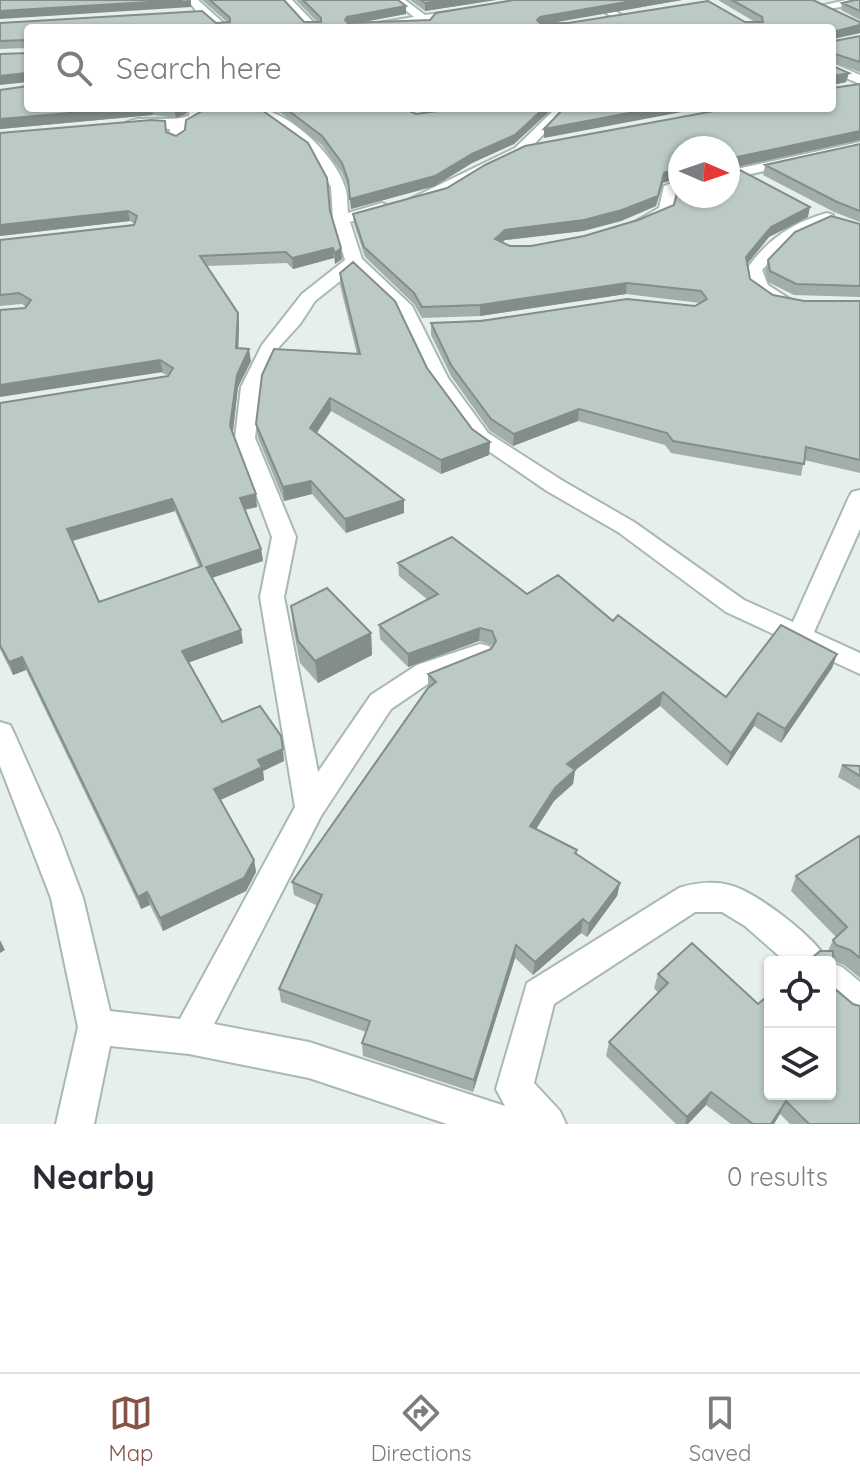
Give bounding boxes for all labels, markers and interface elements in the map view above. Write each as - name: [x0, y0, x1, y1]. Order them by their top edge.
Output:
- search box: [24, 24, 836, 112]
- icon: search: [52, 46, 96, 90]
- text: Search here: [116, 49, 282, 87]
- north arrow: [668, 136, 740, 208]
- map controls: [764, 956, 836, 1100]
- button: locate: [764, 956, 836, 1028]
- button: layers: [764, 1028, 836, 1100]
- text: Nearby: [32, 1155, 155, 1198]
- text: 0 results: [727, 1160, 828, 1193]
- tab: Map: [109, 1391, 153, 1467]
- tab: Directions: [371, 1391, 471, 1467]
- tab: Saved: [689, 1391, 751, 1467]

